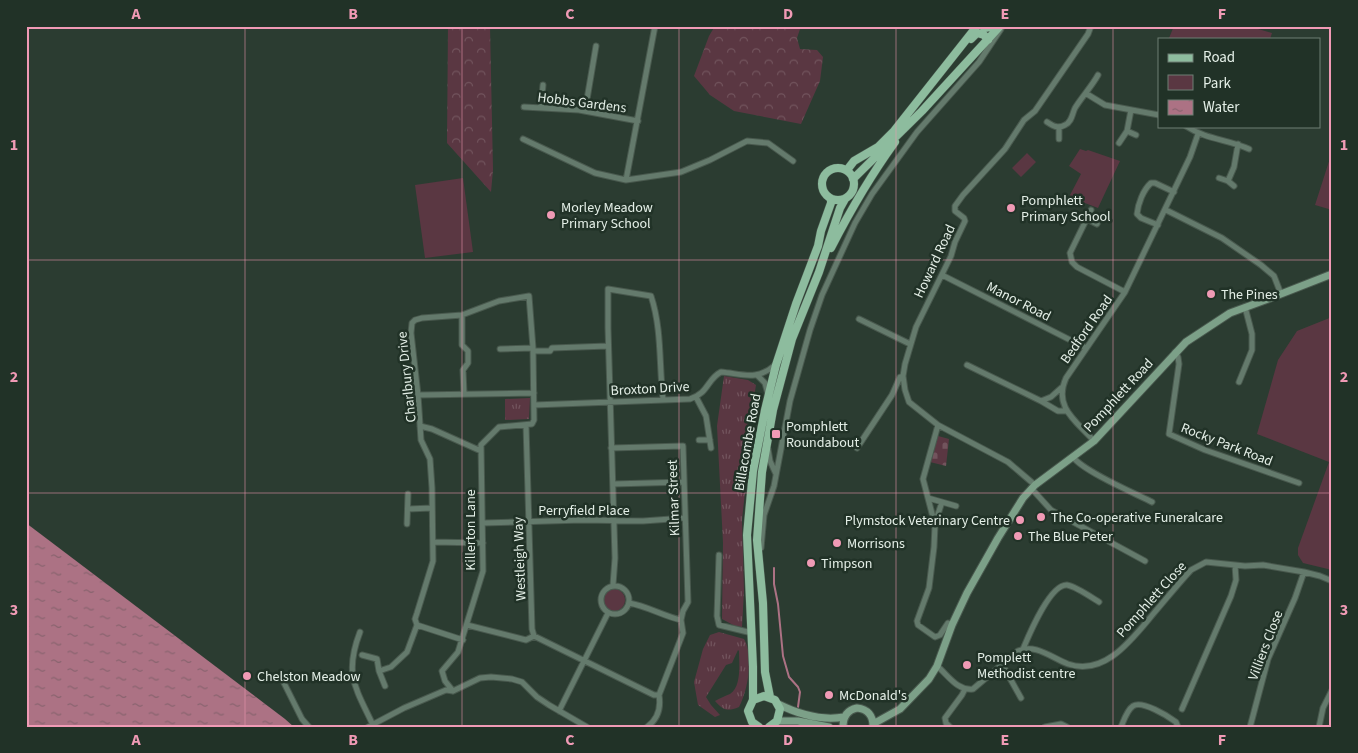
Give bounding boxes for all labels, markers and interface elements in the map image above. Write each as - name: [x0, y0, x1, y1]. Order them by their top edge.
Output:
- text: A: [130, 3, 141, 25]
- text: B: [348, 3, 358, 25]
- text: C: [565, 3, 575, 25]
- text: D: [783, 3, 793, 25]
- text: E: [1001, 3, 1009, 25]
- text: F: [1218, 3, 1226, 25]
- legend: [1158, 38, 1320, 128]
- text: Road: [1203, 47, 1235, 68]
- text: Park: [1203, 73, 1232, 94]
- street label: Hobbs Gardens: [536, 88, 628, 118]
- text: Water: [1203, 97, 1240, 118]
- text: 1: [10, 134, 18, 156]
- text: 1: [1340, 134, 1348, 156]
- place label: Pomphlett Primary School: [1021, 191, 1111, 227]
- place label: Morley Meadow Primary School: [561, 198, 653, 234]
- marker: Pomphlett Primary School: [1005, 202, 1017, 214]
- marker: Morley Meadow Primary School: [545, 209, 557, 221]
- street label: Howard Road: [909, 221, 961, 301]
- street label: Manor Road: [983, 277, 1054, 327]
- place label: The Pines: [1221, 285, 1278, 305]
- marker: The Pines: [1205, 288, 1217, 300]
- street label: Bedford Road: [1056, 291, 1118, 368]
- street label: Charlbury Drive: [392, 330, 422, 423]
- street label: Pomphlett Road: [1079, 354, 1158, 437]
- text: 2: [10, 366, 18, 388]
- text: 2: [1340, 366, 1348, 388]
- street label: Broxton Drive: [610, 377, 690, 401]
- street label: Billacombe Road: [730, 392, 766, 493]
- place label: Pomphlett Roundabout: [786, 417, 859, 453]
- street label: Rocky Park Road: [1178, 418, 1276, 472]
- marker: Pomphlett Roundabout: [770, 428, 782, 440]
- street label: Kilmar Street: [663, 459, 685, 537]
- street label: Killerton Lane: [461, 489, 481, 571]
- street label: Perryfield Place: [538, 501, 630, 521]
- place label: The Co-operative Funeralcare: [1051, 508, 1223, 528]
- place label: Plymstock Veterinary Centre: [845, 511, 1010, 531]
- marker: The Co-operative Funeralcare: [1035, 511, 1047, 523]
- marker: Plymstock Veterinary Centre: [1014, 514, 1026, 526]
- street label: Westleigh Way: [509, 516, 531, 601]
- place label: The Blue Peter: [1028, 527, 1113, 547]
- marker: The Blue Peter: [1012, 530, 1024, 542]
- place label: Morrisons: [847, 534, 905, 554]
- marker: Morrisons: [831, 537, 843, 549]
- place label: Timpson: [821, 554, 872, 574]
- marker: Timpson: [805, 557, 817, 569]
- street label: Pomphlett Close: [1112, 557, 1191, 642]
- text: 3: [10, 599, 18, 621]
- text: 3: [1340, 599, 1348, 621]
- street label: Villiers Close: [1243, 607, 1288, 683]
- place label: Pomplett Methodist centre: [977, 648, 1075, 684]
- marker: Pomplett Methodist centre: [961, 659, 973, 671]
- place label: Chelston Meadow: [257, 667, 361, 687]
- marker: Chelston Meadow: [241, 670, 253, 682]
- place label: McDonald's: [839, 686, 907, 706]
- marker: McDonald's: [823, 689, 835, 701]
- text: A: [130, 729, 141, 751]
- text: B: [348, 729, 358, 751]
- text: C: [565, 729, 575, 751]
- text: D: [783, 729, 793, 751]
- text: E: [1001, 729, 1009, 751]
- text: F: [1218, 729, 1226, 751]

